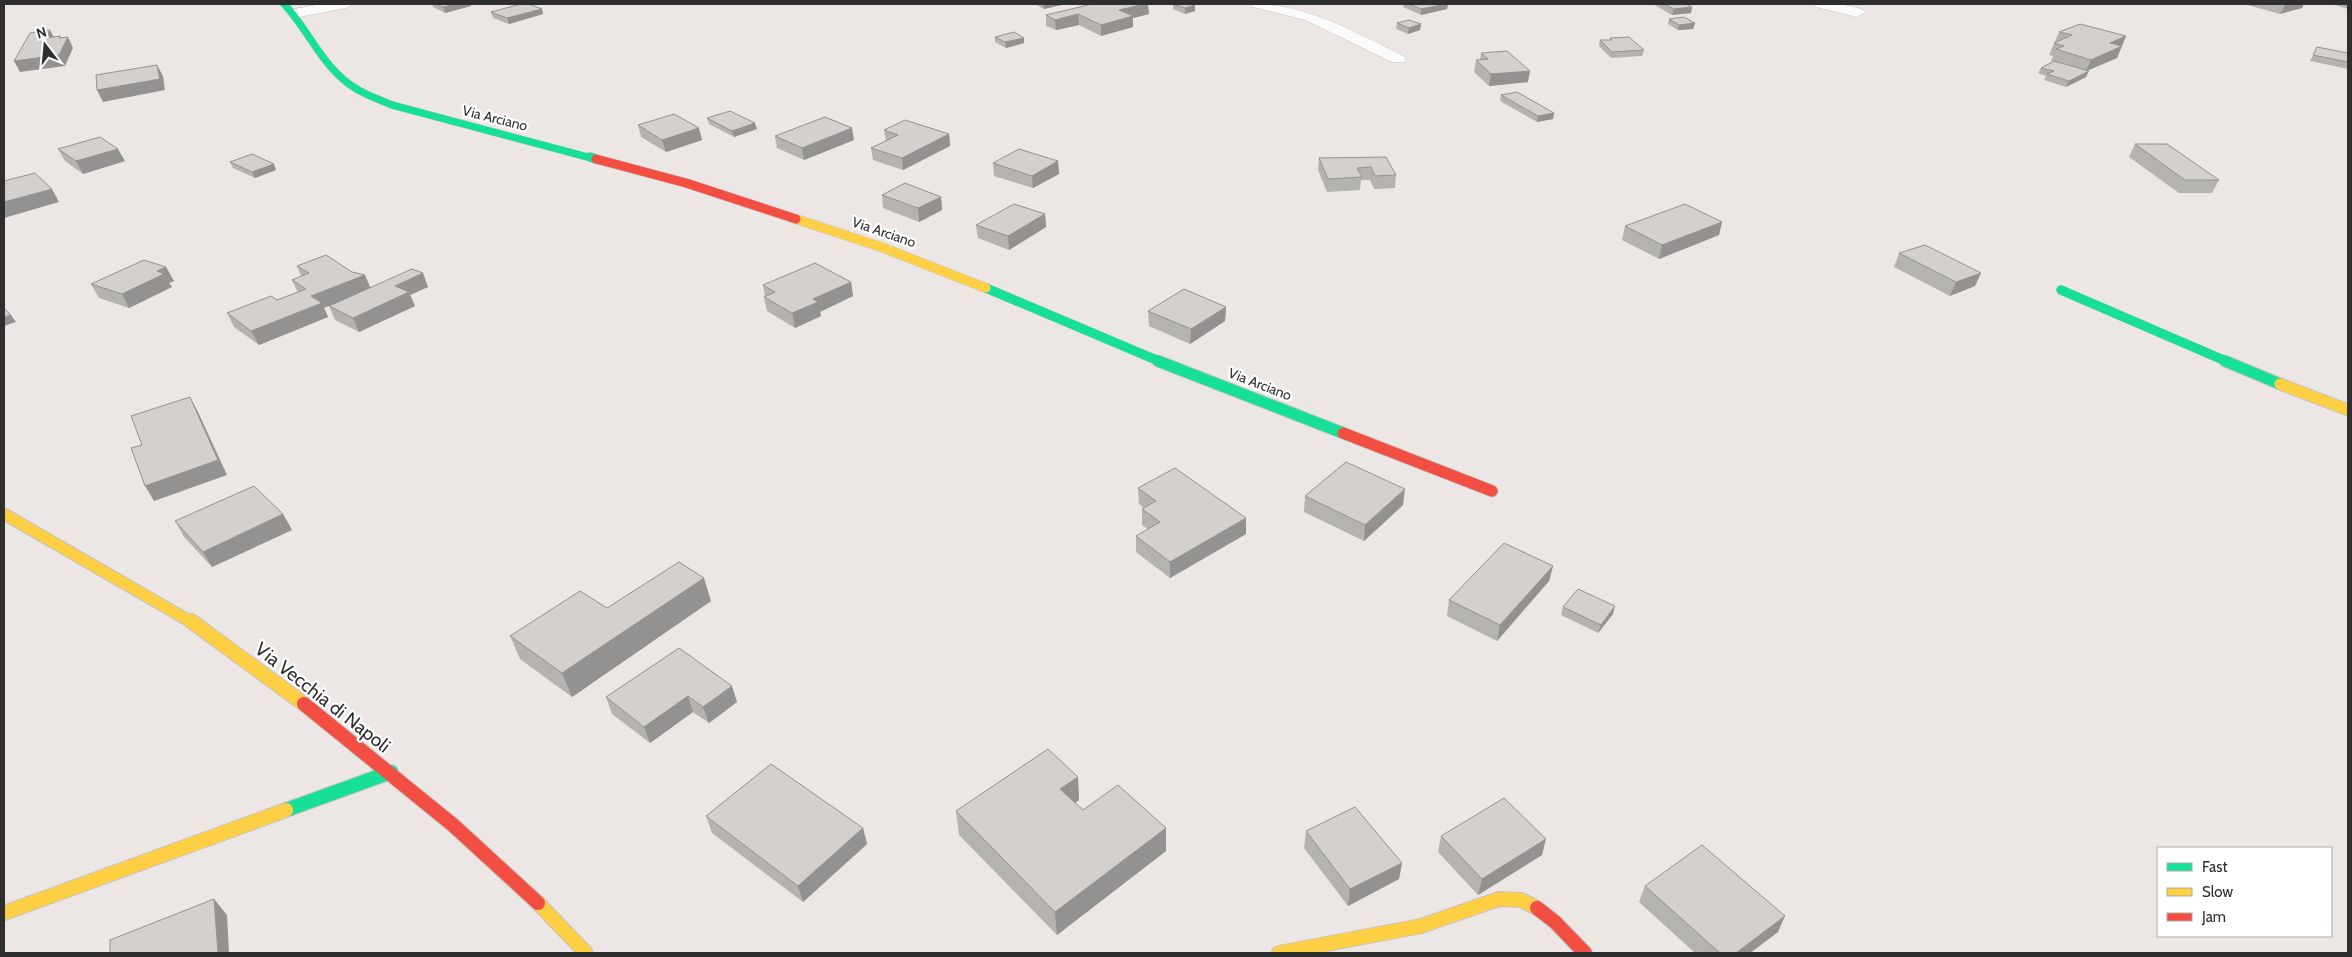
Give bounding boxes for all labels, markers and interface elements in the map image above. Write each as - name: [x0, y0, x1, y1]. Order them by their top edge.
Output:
- north arrow: [20, 20, 70, 70]
- text: N: [34, 22, 49, 43]
- street label: Via Arciano: [461, 101, 530, 135]
- street label: Via Arciano: [850, 213, 919, 251]
- street label: Via Arciano: [1226, 364, 1295, 404]
- street label: Via Vecchia di Napoli: [250, 637, 395, 757]
- legend: [2157, 847, 2332, 937]
- text: Fast: [2202, 858, 2227, 876]
- text: Slow: [2202, 883, 2233, 901]
- text: Jam: [2201, 908, 2226, 926]

